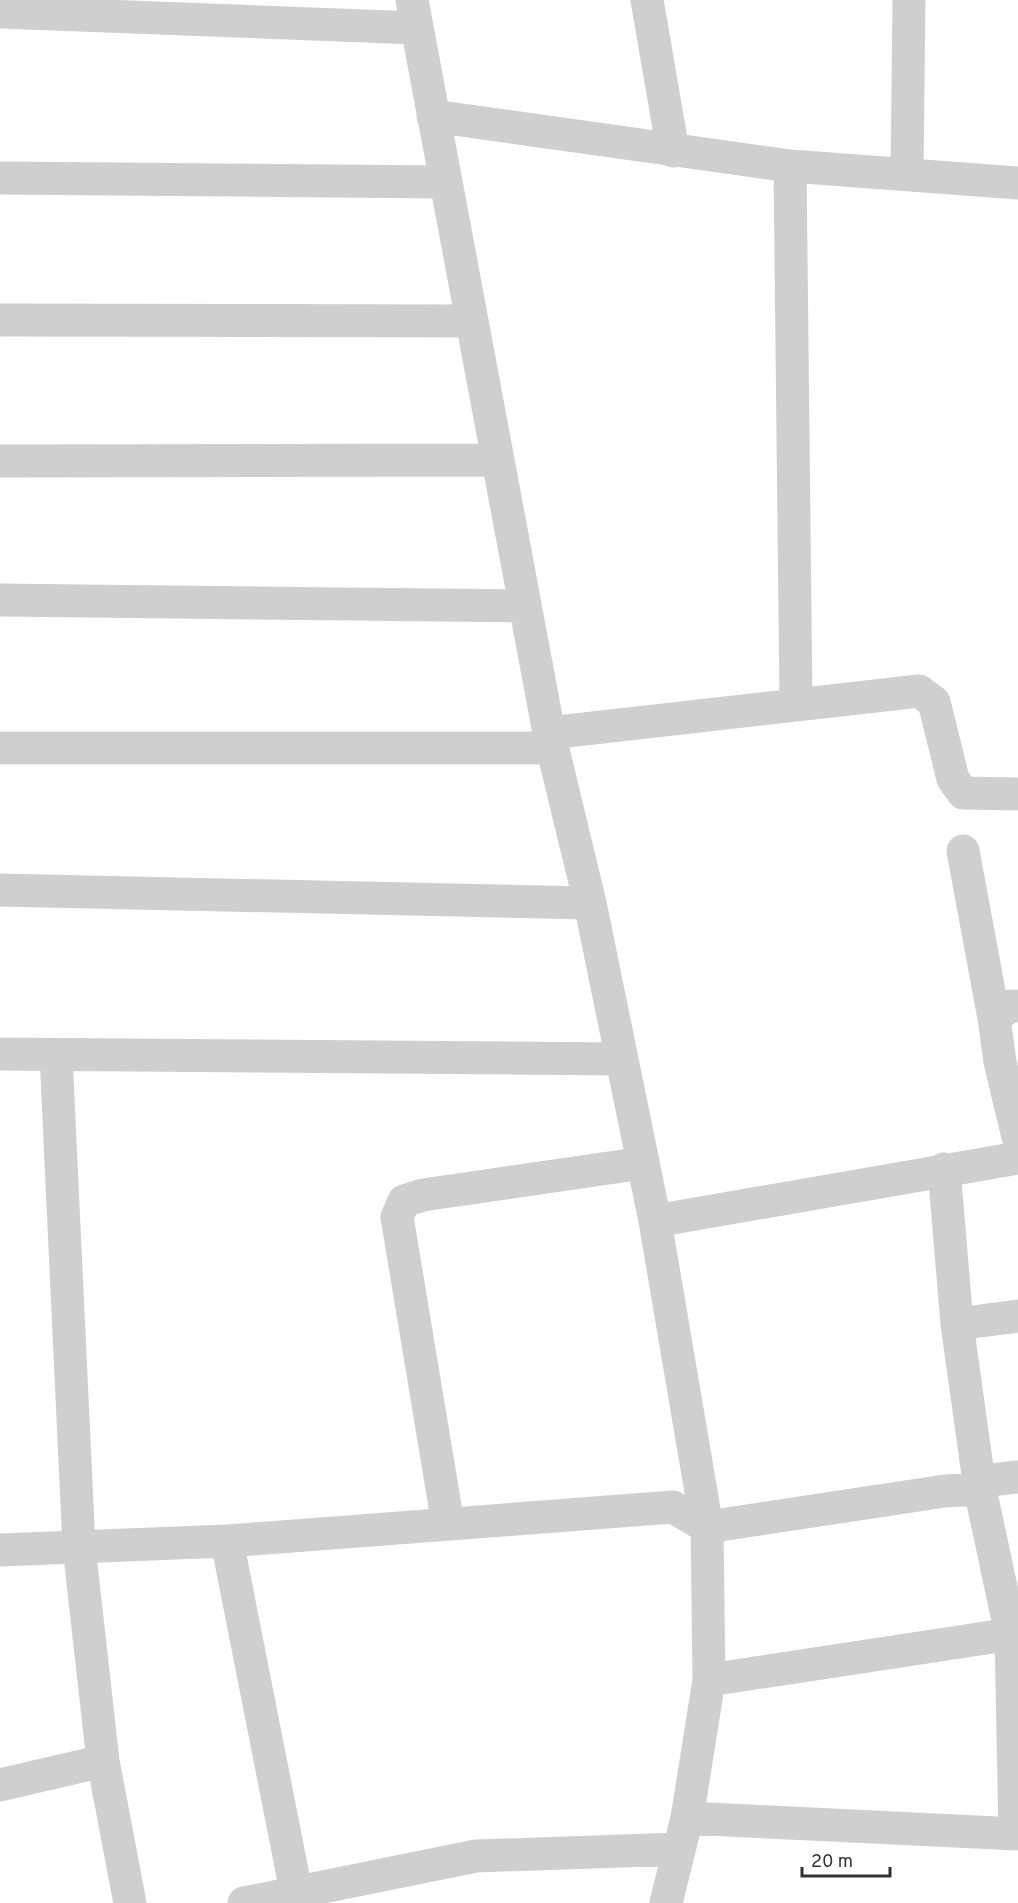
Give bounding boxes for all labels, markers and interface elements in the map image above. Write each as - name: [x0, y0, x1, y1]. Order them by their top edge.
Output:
- scale bar: [802, 1840, 890, 1878]
- text: 20 m: [811, 1851, 853, 1874]

